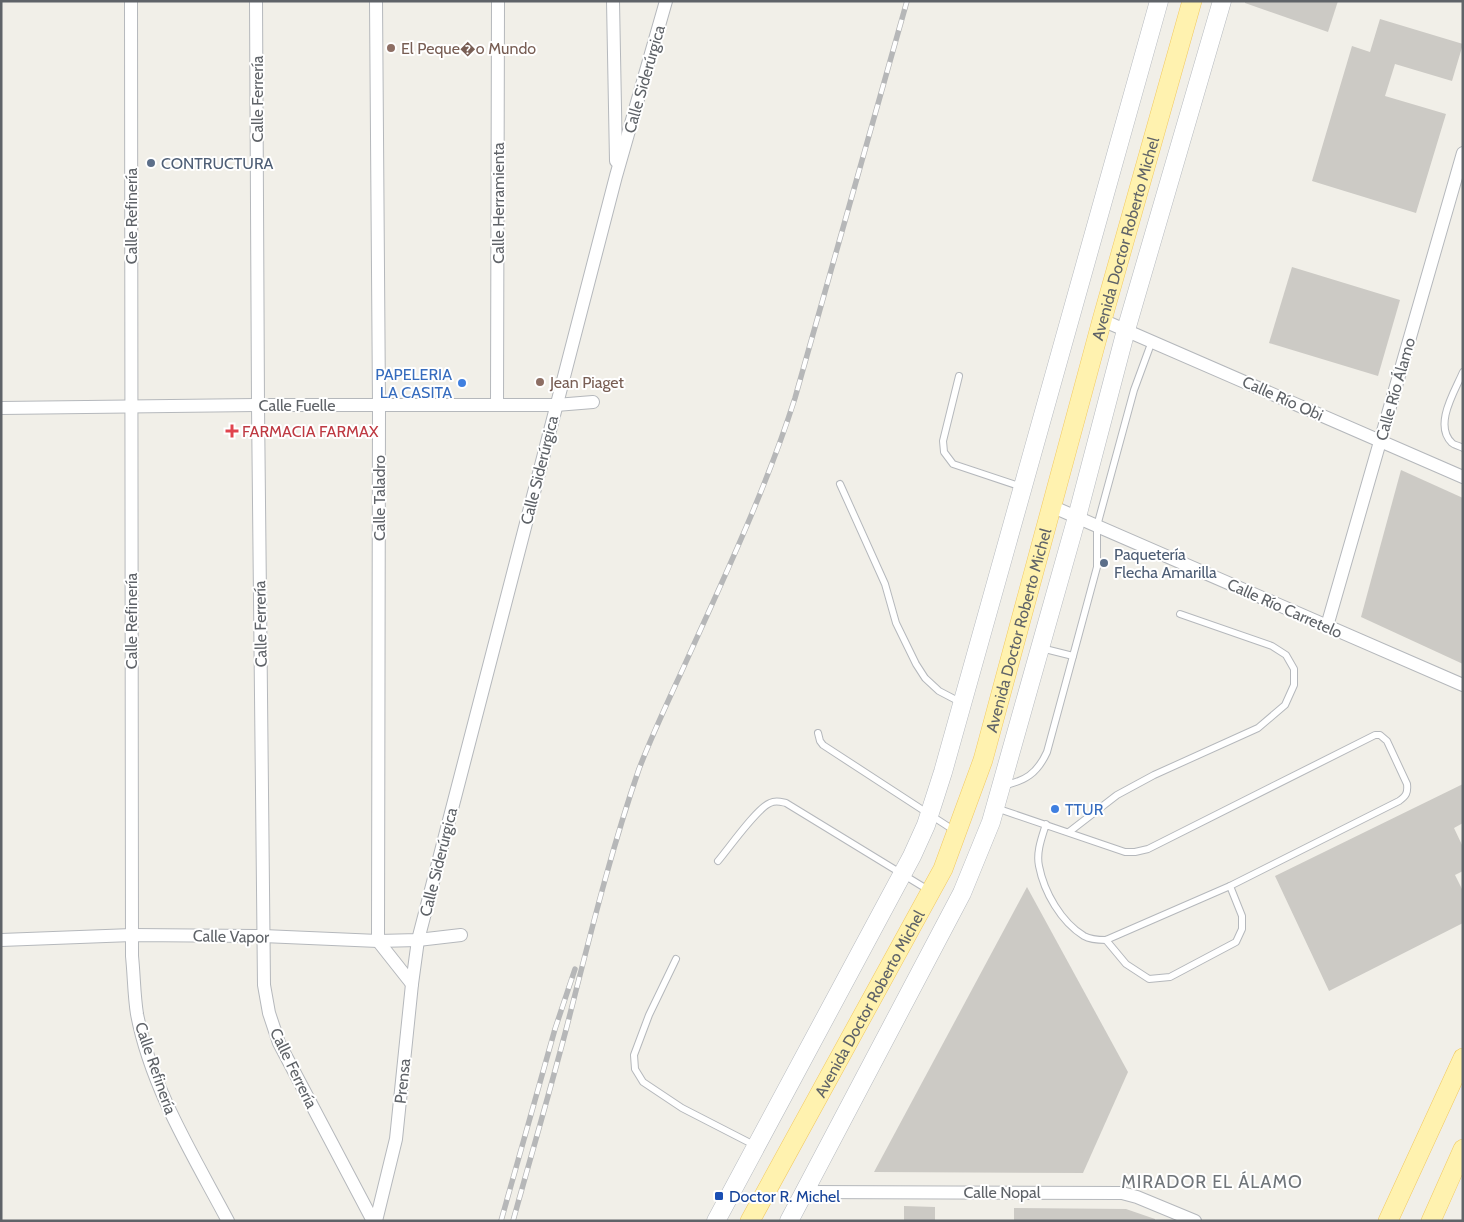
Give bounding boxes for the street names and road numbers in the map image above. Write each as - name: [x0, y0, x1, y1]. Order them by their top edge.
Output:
- street label: Calle Siderúrgica: [620, 23, 669, 135]
- street label: Calle Ferrería: [248, 55, 267, 142]
- street label: Avenida Doctor Roberto Michel: [1088, 135, 1163, 342]
- street label: Calle Herramienta: [489, 142, 508, 264]
- street label: Calle Refinería: [122, 168, 141, 264]
- street label: Calle Río Álamo: [1372, 335, 1419, 443]
- street label: Calle Río Obi: [1239, 372, 1326, 425]
- street label: Calle Fuelle: [259, 396, 335, 415]
- street label: Calle Siderúrgica: [517, 413, 562, 527]
- street label: Calle Taladro: [370, 455, 389, 541]
- street label: Avenida Doctor Roberto Michel: [982, 526, 1055, 734]
- street label: Calle Refinería: [122, 573, 141, 669]
- street label: Calle Río Carretelo: [1224, 575, 1345, 642]
- street label: Calle Ferrería: [250, 580, 271, 668]
- street label: Calle Siderúrgica: [416, 805, 461, 919]
- street label: Avenida Doctor Roberto Michel: [811, 907, 929, 1101]
- street label: Calle Vapor: [193, 926, 270, 947]
- street label: Calle Refinería: [131, 1020, 180, 1117]
- street label: Calle Ferrería: [266, 1025, 321, 1112]
- street label: Prensa: [391, 1057, 414, 1105]
- street label: Calle Nopal: [963, 1183, 1041, 1202]

